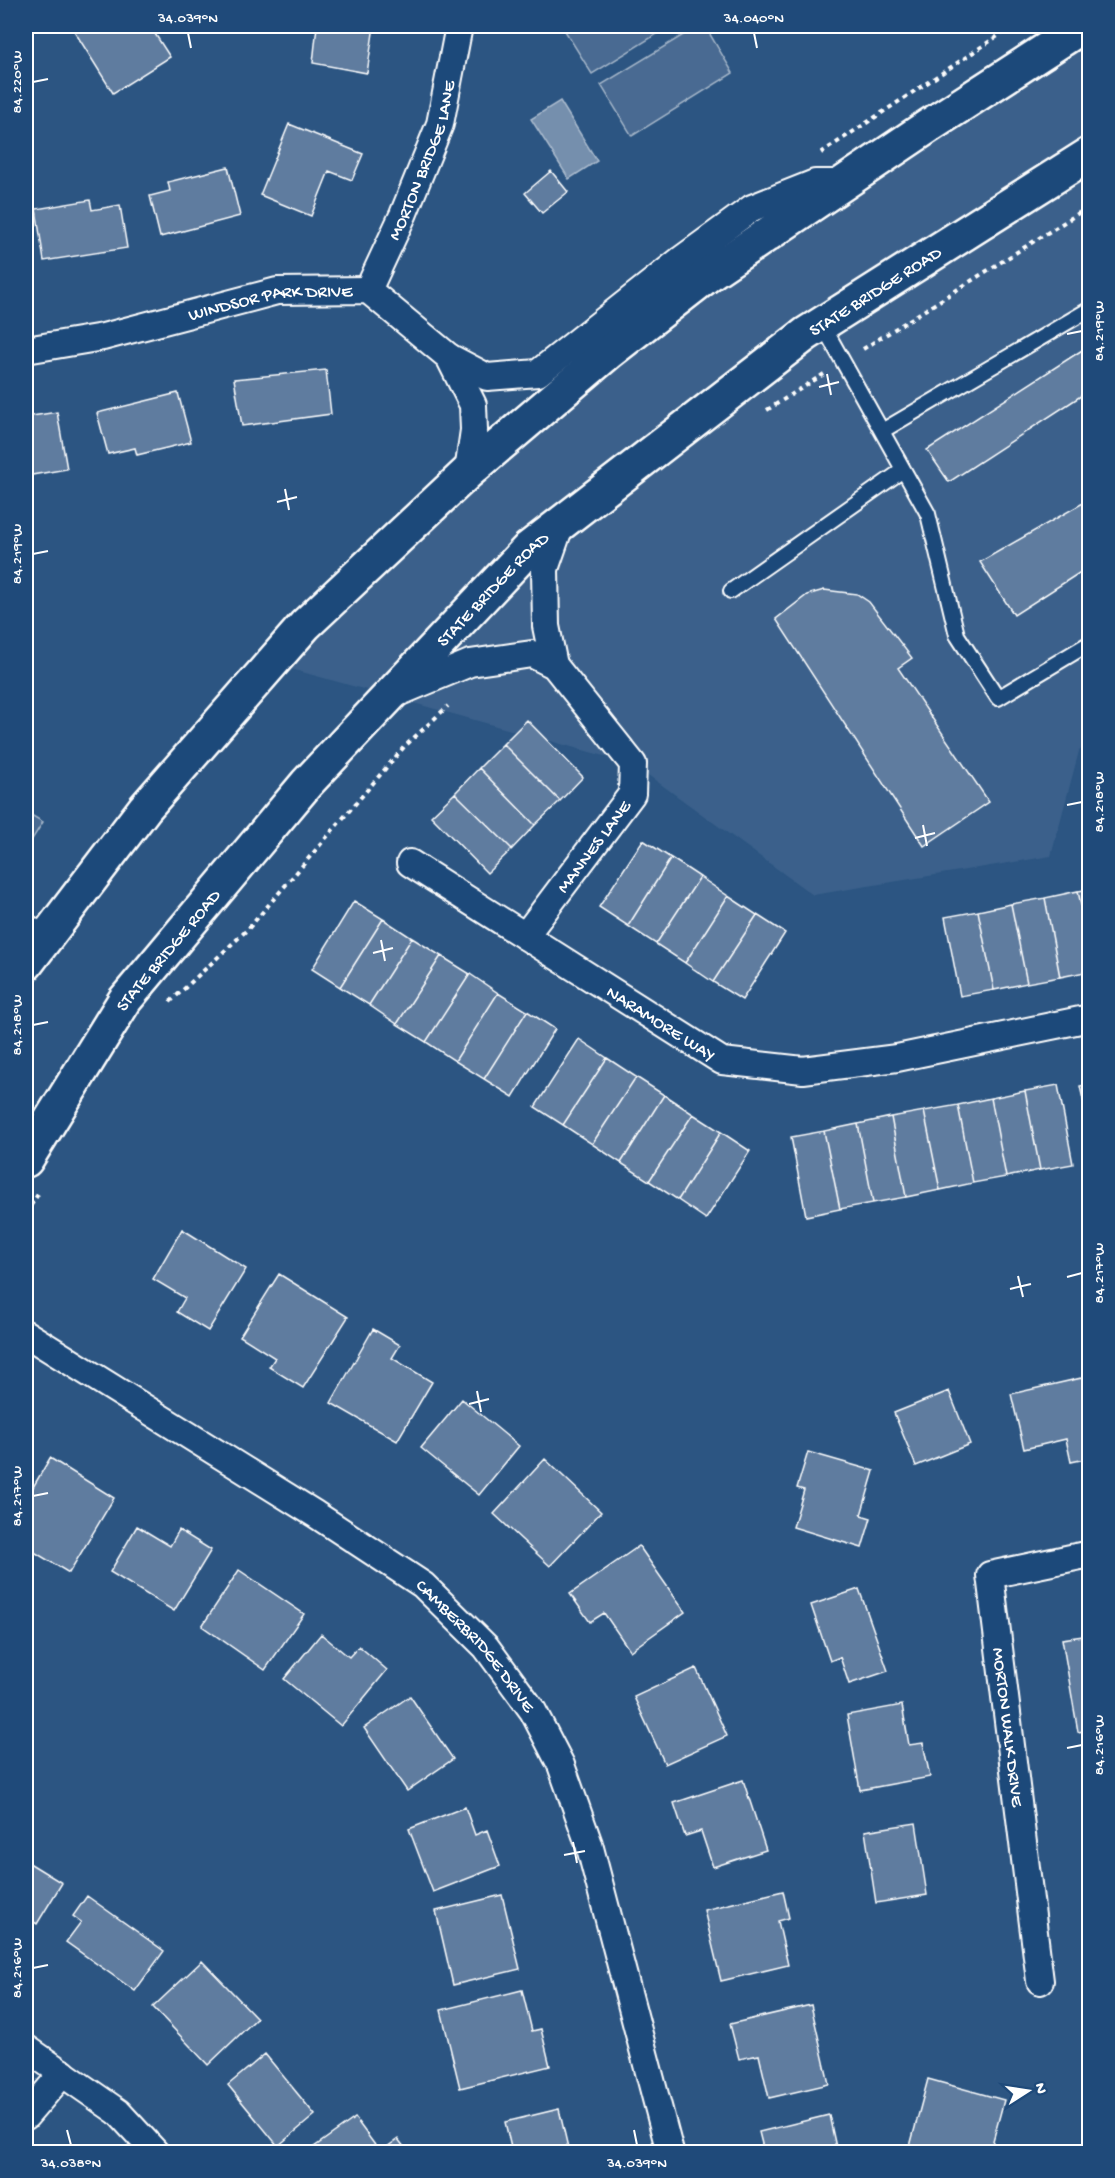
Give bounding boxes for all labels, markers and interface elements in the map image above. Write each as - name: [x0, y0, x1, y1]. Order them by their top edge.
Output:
- text: 34.039°N: [157, 10, 218, 28]
- text: 34.040°N: [723, 10, 784, 28]
- text: 84.220°W: [9, 50, 27, 113]
- street label: MORTON BRIDGE LANE: [385, 78, 461, 244]
- street label: STATE BRIDGE ROAD: [806, 243, 946, 342]
- street label: WINDSOR PARK DRIVE: [186, 282, 353, 327]
- text: 84.219°W: [1091, 301, 1109, 361]
- text: 84.219°W: [9, 524, 27, 584]
- street label: STATE BRIDGE ROAD: [433, 528, 554, 652]
- text: 84.218°W: [1091, 771, 1109, 833]
- street label: MANNES LANE: [553, 796, 637, 898]
- street label: STATE BRIDGE ROAD: [113, 886, 226, 1016]
- street label: NARAMORE WAY: [602, 982, 719, 1067]
- text: 84.218°W: [9, 994, 27, 1056]
- text: 84.217°W: [1091, 1242, 1109, 1303]
- text: 84.217°W: [9, 1465, 27, 1526]
- street label: CAMBERBRIDGE DRIVE: [411, 1575, 539, 1718]
- street label: MORTON WALK DRIVE: [986, 1647, 1027, 1809]
- text: 84.216°W: [1091, 1714, 1109, 1775]
- text: 84.216°W: [9, 1937, 27, 1998]
- north arrow: [998, 2061, 1058, 2121]
- text: N: [1029, 2082, 1050, 2096]
- text: 34.038°N: [40, 2155, 102, 2173]
- text: 34.039°N: [606, 2155, 667, 2173]

